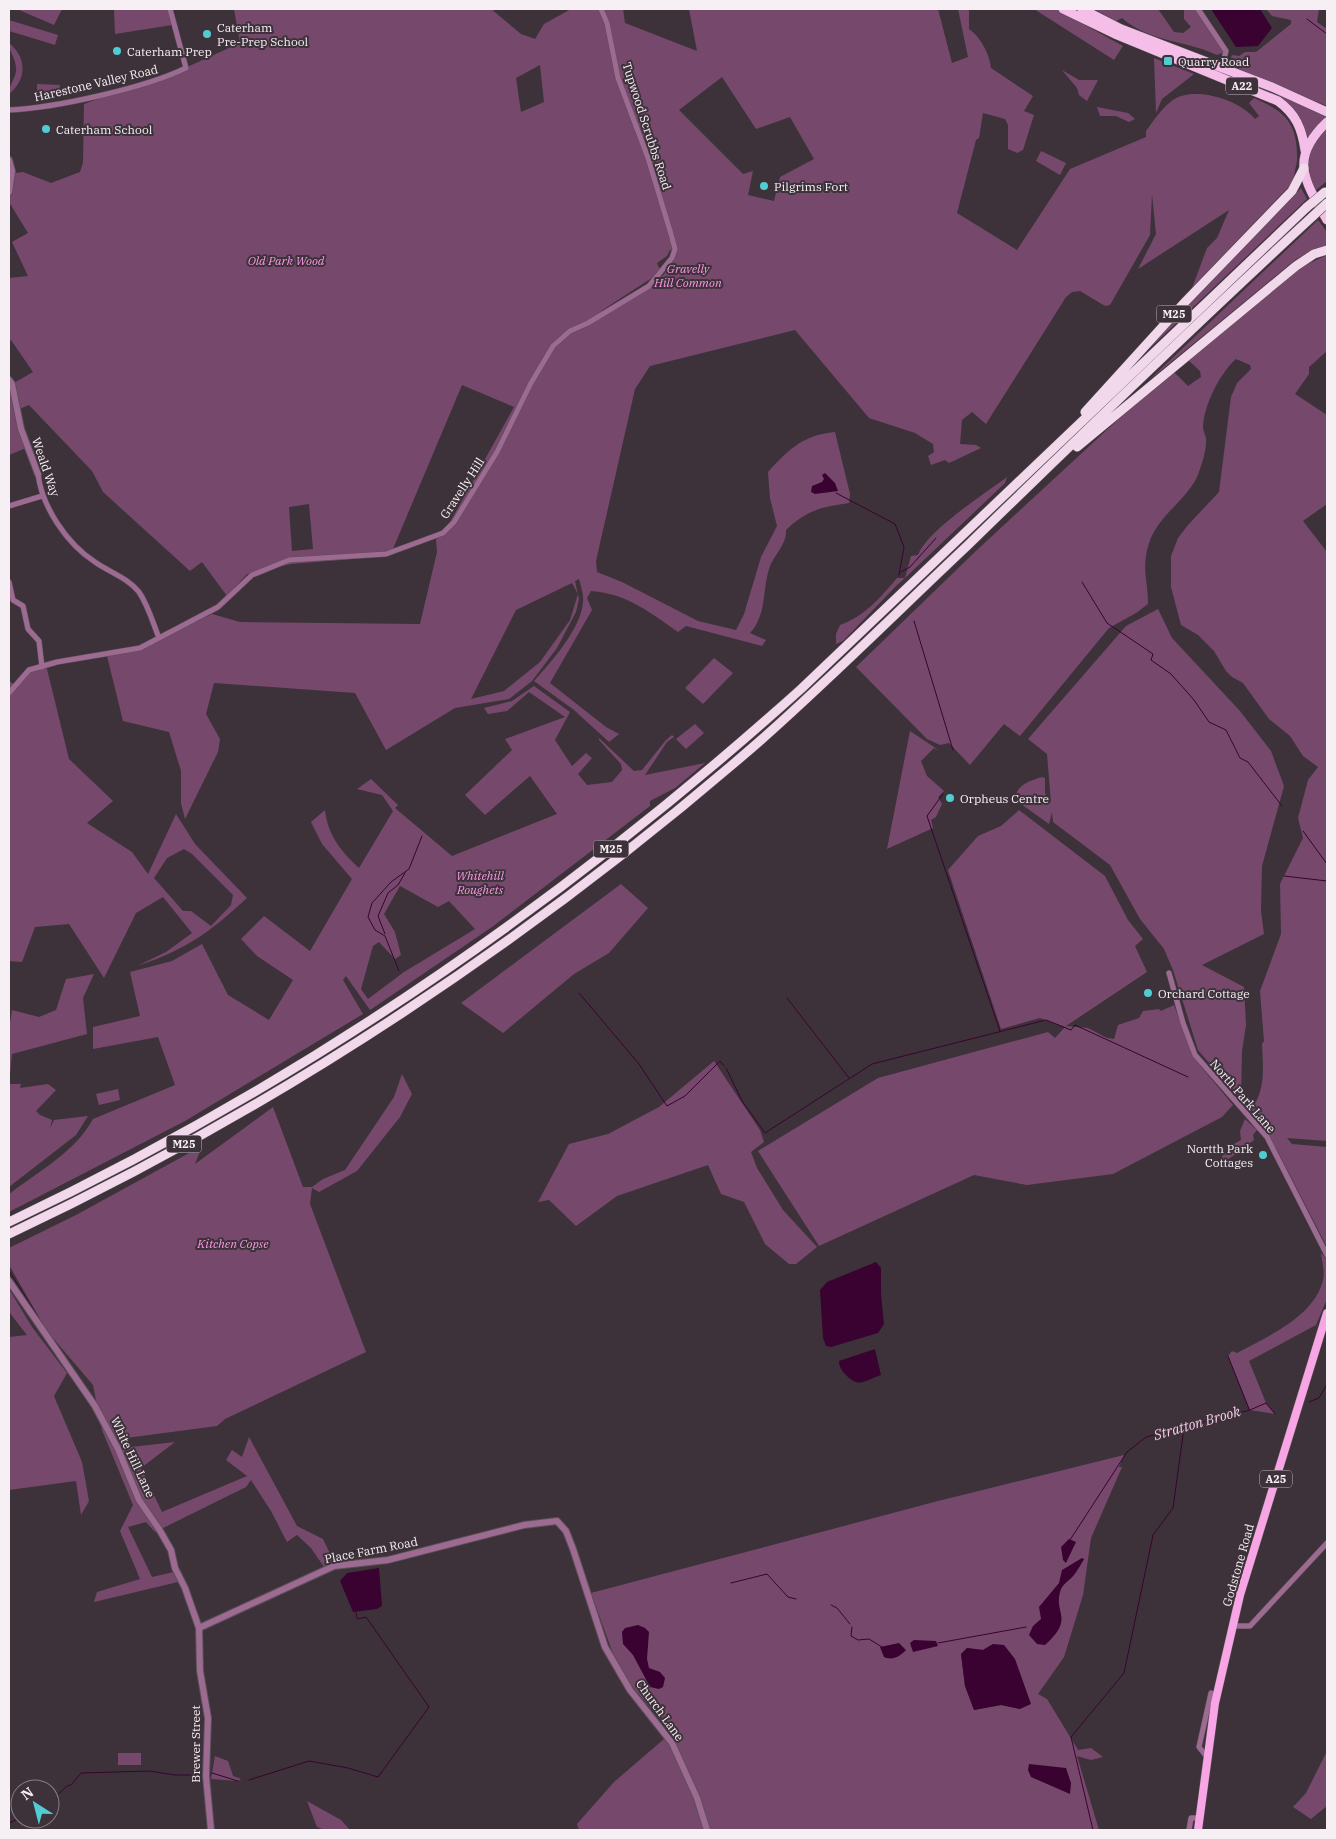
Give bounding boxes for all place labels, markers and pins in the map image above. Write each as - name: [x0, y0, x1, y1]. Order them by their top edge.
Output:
- place label: Caterham Pre-Prep School: [217, 20, 309, 49]
- marker: Caterham Pre-Prep School: [201, 28, 213, 40]
- place label: Caterham Prep: [127, 44, 212, 59]
- marker: Caterham Prep: [111, 45, 123, 57]
- place label: Quarry Road: [1178, 54, 1249, 69]
- marker: Quarry Road: [1162, 55, 1174, 67]
- place label: Caterham School: [56, 122, 153, 137]
- marker: Caterham School: [40, 123, 52, 135]
- place label: Pilgrims Fort: [774, 179, 848, 194]
- marker: Pilgrims Fort: [758, 180, 770, 192]
- place label: Orpheus Centre: [960, 791, 1049, 806]
- marker: Orpheus Centre: [944, 792, 956, 804]
- place label: Orchard Cottage: [1158, 986, 1250, 1001]
- marker: Orchard Cottage: [1142, 987, 1154, 999]
- place label: Nortth Park Cottages: [1187, 1141, 1253, 1170]
- marker: Nortth Park Cottages: [1257, 1149, 1269, 1161]

